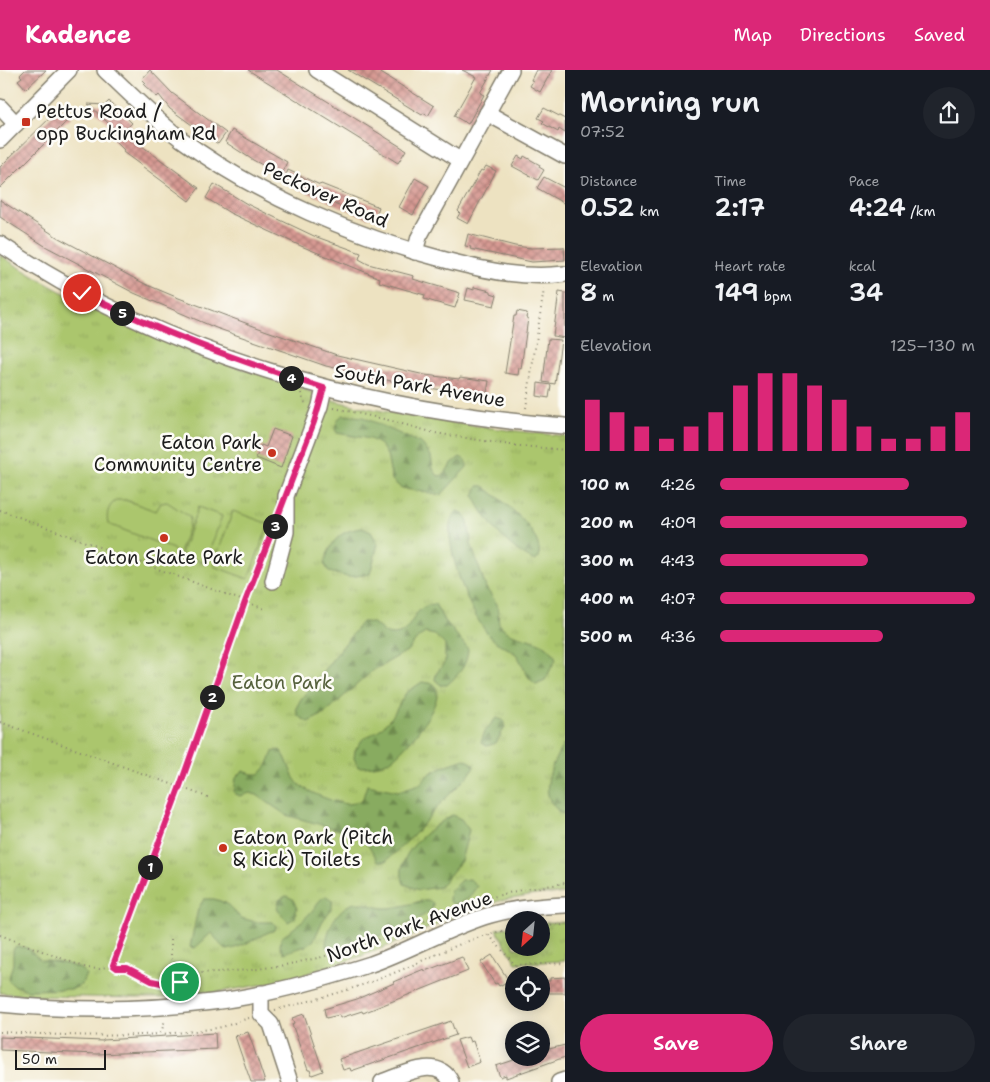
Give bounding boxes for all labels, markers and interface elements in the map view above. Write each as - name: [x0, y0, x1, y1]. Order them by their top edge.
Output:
- text: Kadence: [25, 19, 131, 51]
- text: Map: [734, 23, 772, 47]
- text: Directions: [800, 23, 886, 47]
- text: Saved: [914, 23, 965, 47]
- text: Morning run: [580, 83, 760, 121]
- button: share: [923, 87, 975, 139]
- place label: Pettus Road / opp Buckingham Rd: [36, 99, 216, 146]
- marker: Pettus Road / opp Buckingham Rd: [20, 116, 32, 128]
- text: 07:52: [580, 121, 625, 142]
- street label: Peckover Road: [259, 156, 392, 233]
- text: Distance: [580, 172, 637, 190]
- text: Time: [714, 172, 746, 190]
- text: Pace: [849, 172, 879, 190]
- text: 0.52: [580, 190, 635, 224]
- text: 2:17: [714, 190, 765, 224]
- text: 4:24: [849, 190, 906, 224]
- text: km: [635, 202, 659, 220]
- text: /km: [906, 202, 936, 220]
- text: Elevation: [580, 257, 643, 275]
- text: Heart rate: [714, 257, 786, 275]
- text: kcal: [849, 257, 876, 275]
- pin: [61, 272, 103, 314]
- text: 8: [580, 275, 598, 309]
- text: 149: [714, 275, 759, 309]
- text: 34: [849, 275, 883, 309]
- icon: check: [68, 279, 96, 307]
- text: m: [598, 287, 614, 305]
- text: bpm: [759, 287, 792, 305]
- pin: 5: [110, 300, 134, 326]
- text: 5: [118, 304, 127, 322]
- text: Elevation: [580, 335, 652, 356]
- text: 125–130 m: [890, 335, 975, 356]
- street label: South Park Avenue: [332, 358, 507, 413]
- pin: 4: [278, 366, 304, 390]
- text: 4: [287, 369, 296, 387]
- place label: Eaton Park Community Centre: [94, 430, 262, 477]
- marker: Eaton Park Community Centre: [266, 447, 278, 459]
- text: 100 m: [580, 474, 629, 495]
- text: 4:26: [660, 474, 696, 495]
- text: 200 m: [580, 512, 633, 533]
- text: 4:09: [660, 512, 696, 533]
- pin: 3: [262, 514, 288, 538]
- text: 3: [271, 517, 280, 535]
- marker: Eaton Skate Park: [158, 532, 170, 544]
- place label: Eaton Skate Park: [85, 545, 243, 570]
- text: 300 m: [580, 550, 634, 571]
- text: 4:43: [660, 550, 695, 571]
- text: 400 m: [580, 588, 634, 609]
- text: 4:07: [660, 588, 696, 609]
- text: 500 m: [580, 626, 632, 647]
- text: 4:36: [660, 626, 696, 647]
- park label: Eaton Park: [231, 670, 333, 695]
- pin: 2: [200, 684, 224, 710]
- text: 2: [208, 688, 217, 706]
- place label: Eaton Park (Pitch & Kick) Toilets: [233, 825, 393, 872]
- marker: Eaton Park (Pitch & Kick) Toilets: [217, 842, 229, 854]
- pin: 1: [138, 854, 162, 880]
- text: 1: [147, 858, 154, 876]
- street label: North Park Avenue: [323, 885, 495, 968]
- north arrow: [505, 911, 550, 956]
- map controls: [505, 911, 550, 1066]
- pin: [159, 961, 201, 1003]
- button: locate: [505, 966, 550, 1011]
- icon: arrive: [166, 968, 194, 996]
- button: Save: [580, 1014, 773, 1072]
- button: Share: [783, 1014, 975, 1072]
- button: layers: [505, 1021, 550, 1066]
- scale bar: [15, 1047, 106, 1070]
- text: 50 m: [22, 1050, 57, 1068]

